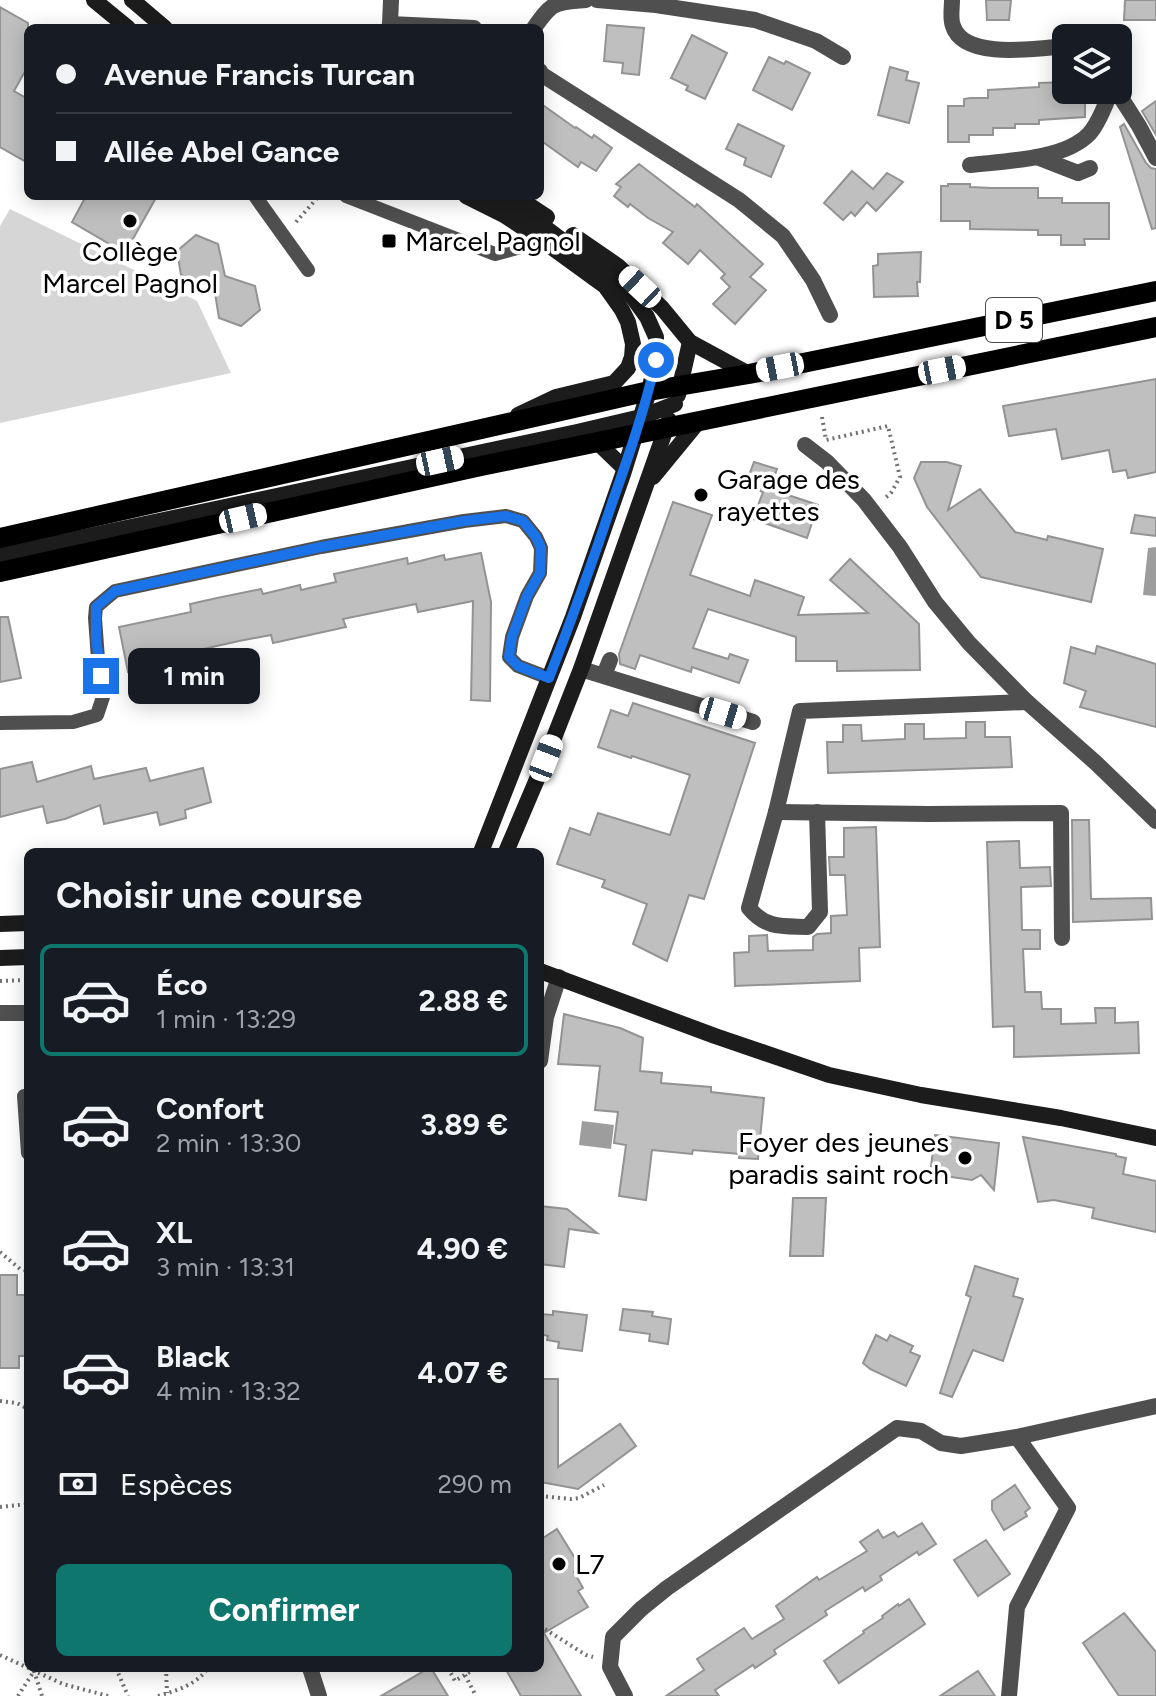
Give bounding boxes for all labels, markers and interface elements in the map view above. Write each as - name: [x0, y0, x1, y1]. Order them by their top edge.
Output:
- map controls: [1052, 24, 1132, 104]
- button: layers: [1052, 24, 1132, 104]
- text: Avenue Francis Turcan: [104, 56, 415, 93]
- text: Allée Abel Gance: [104, 133, 339, 170]
- marker: Collège Marcel Pagnol: [121, 212, 139, 230]
- place label: Marcel Pagnol: [405, 224, 581, 258]
- marker: Marcel Pagnol: [380, 232, 398, 250]
- place label: Collège Marcel Pagnol: [42, 234, 218, 300]
- car: [614, 262, 666, 312]
- road number: D 5: [986, 298, 1042, 342]
- route start: [638, 342, 674, 378]
- car: [754, 351, 806, 383]
- car: [916, 354, 968, 386]
- car: [414, 444, 466, 478]
- place label: Garage des rayettes: [717, 462, 860, 528]
- marker: Garage des rayettes: [692, 486, 710, 504]
- car: [217, 501, 269, 535]
- callout: 1 min: [129, 648, 261, 704]
- route end: [83, 658, 119, 694]
- text: 1 min: [163, 660, 225, 692]
- car: [697, 695, 749, 731]
- car: [526, 731, 566, 785]
- text: Choisir une course: [56, 874, 362, 917]
- icon: car: [60, 964, 132, 1036]
- text: Éco: [156, 966, 207, 1003]
- text: 2.88 €: [418, 982, 508, 1019]
- text: 1 min · 13:29: [156, 1003, 296, 1035]
- icon: car: [60, 1088, 132, 1160]
- text: Confort: [156, 1090, 265, 1127]
- text: 3.89 €: [420, 1106, 508, 1143]
- place label: Foyer des jeunes paradis saint roch: [728, 1125, 949, 1191]
- text: 2 min · 13:30: [156, 1127, 301, 1159]
- marker: Foyer des jeunes paradis saint roch: [956, 1149, 974, 1167]
- icon: car: [60, 1212, 132, 1284]
- text: XL: [156, 1214, 192, 1251]
- text: 4.90 €: [417, 1230, 508, 1267]
- text: 3 min · 13:31: [156, 1251, 295, 1283]
- icon: car: [60, 1336, 132, 1408]
- text: Black: [156, 1338, 230, 1375]
- text: 4.07 €: [417, 1354, 508, 1391]
- text: 4 min · 13:32: [156, 1375, 301, 1407]
- icon: cash: [56, 1462, 100, 1506]
- text: Espèces: [120, 1466, 232, 1503]
- text: 290 m: [438, 1468, 512, 1500]
- place label: L7: [575, 1547, 605, 1581]
- marker: L7: [550, 1555, 568, 1573]
- button: Confirmer: [56, 1564, 512, 1656]

